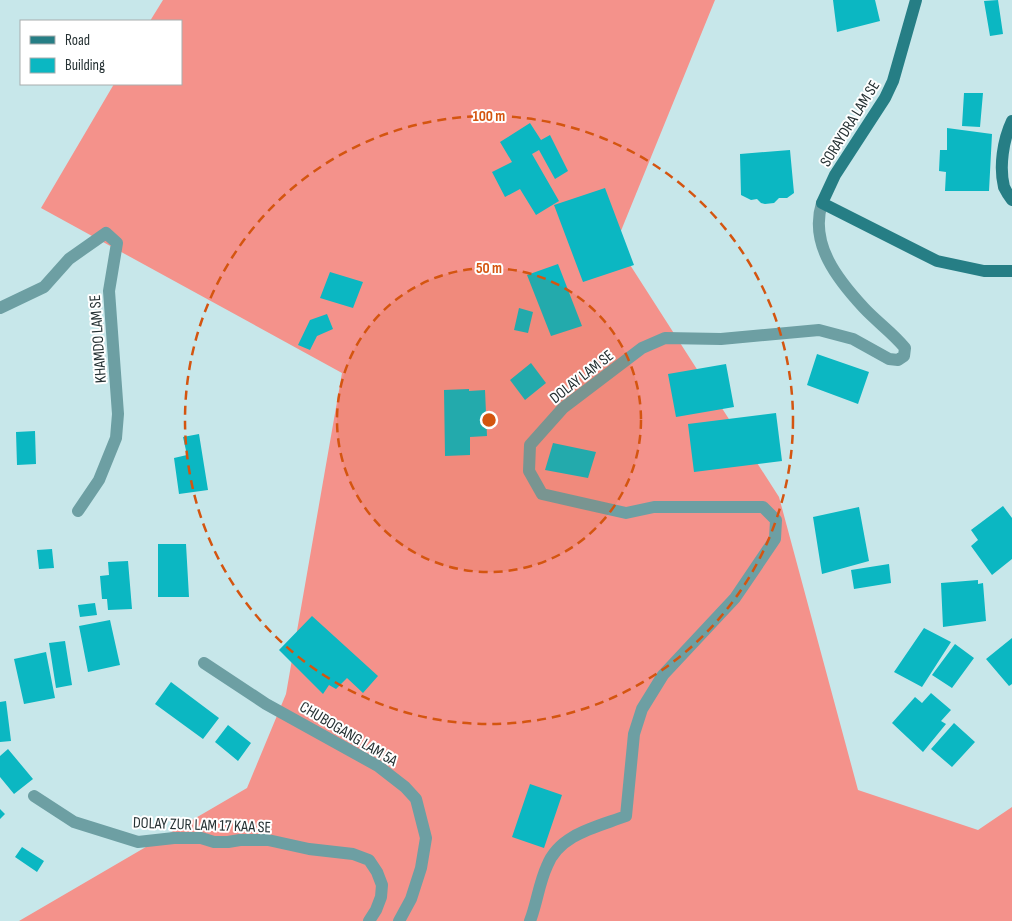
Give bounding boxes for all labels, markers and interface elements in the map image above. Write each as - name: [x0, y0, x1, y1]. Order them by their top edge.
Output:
- legend: [20, 20, 182, 85]
- text: Road: [65, 31, 90, 50]
- text: Building: [65, 56, 105, 75]
- street label: SORAYDRA LAM SE: [816, 77, 884, 170]
- text: 100 m: [473, 107, 505, 126]
- text: 50 m: [476, 259, 502, 278]
- street label: KHAMDO LAM SE: [86, 294, 111, 384]
- street label: DOLAY LAM SE: [546, 346, 618, 408]
- centre of rings: [480, 411, 498, 429]
- street label: CHUBOGANG LAM 5A: [296, 698, 401, 771]
- street label: DOLAY ZUR LAM 17 KAA SE: [132, 814, 271, 837]

